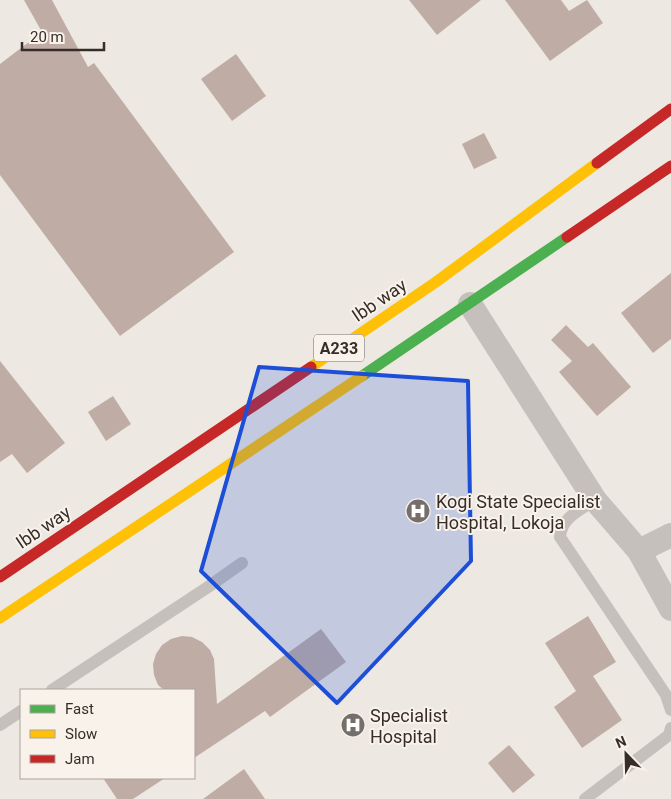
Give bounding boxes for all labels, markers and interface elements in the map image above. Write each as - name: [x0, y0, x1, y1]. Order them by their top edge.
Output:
- scale bar: [22, 20, 105, 52]
- text: 20 m: [30, 28, 64, 46]
- street label: Ibb way: [348, 274, 411, 326]
- road number: A233: [314, 334, 364, 362]
- place label: Kogi State Specialist Hospital, Lokoja: [436, 491, 601, 533]
- hospital icon: Kogi State Specialist Hospital, Lokoja: [405, 498, 431, 524]
- street label: Ibb way: [12, 501, 75, 553]
- legend: [20, 689, 195, 779]
- text: Fast: [65, 700, 94, 718]
- place label: Specialist Hospital: [370, 705, 448, 747]
- hospital icon: Specialist Hospital: [340, 712, 366, 738]
- text: Slow: [65, 725, 97, 743]
- north arrow: [601, 729, 651, 779]
- text: N: [613, 733, 629, 751]
- text: Jam: [65, 750, 95, 768]

